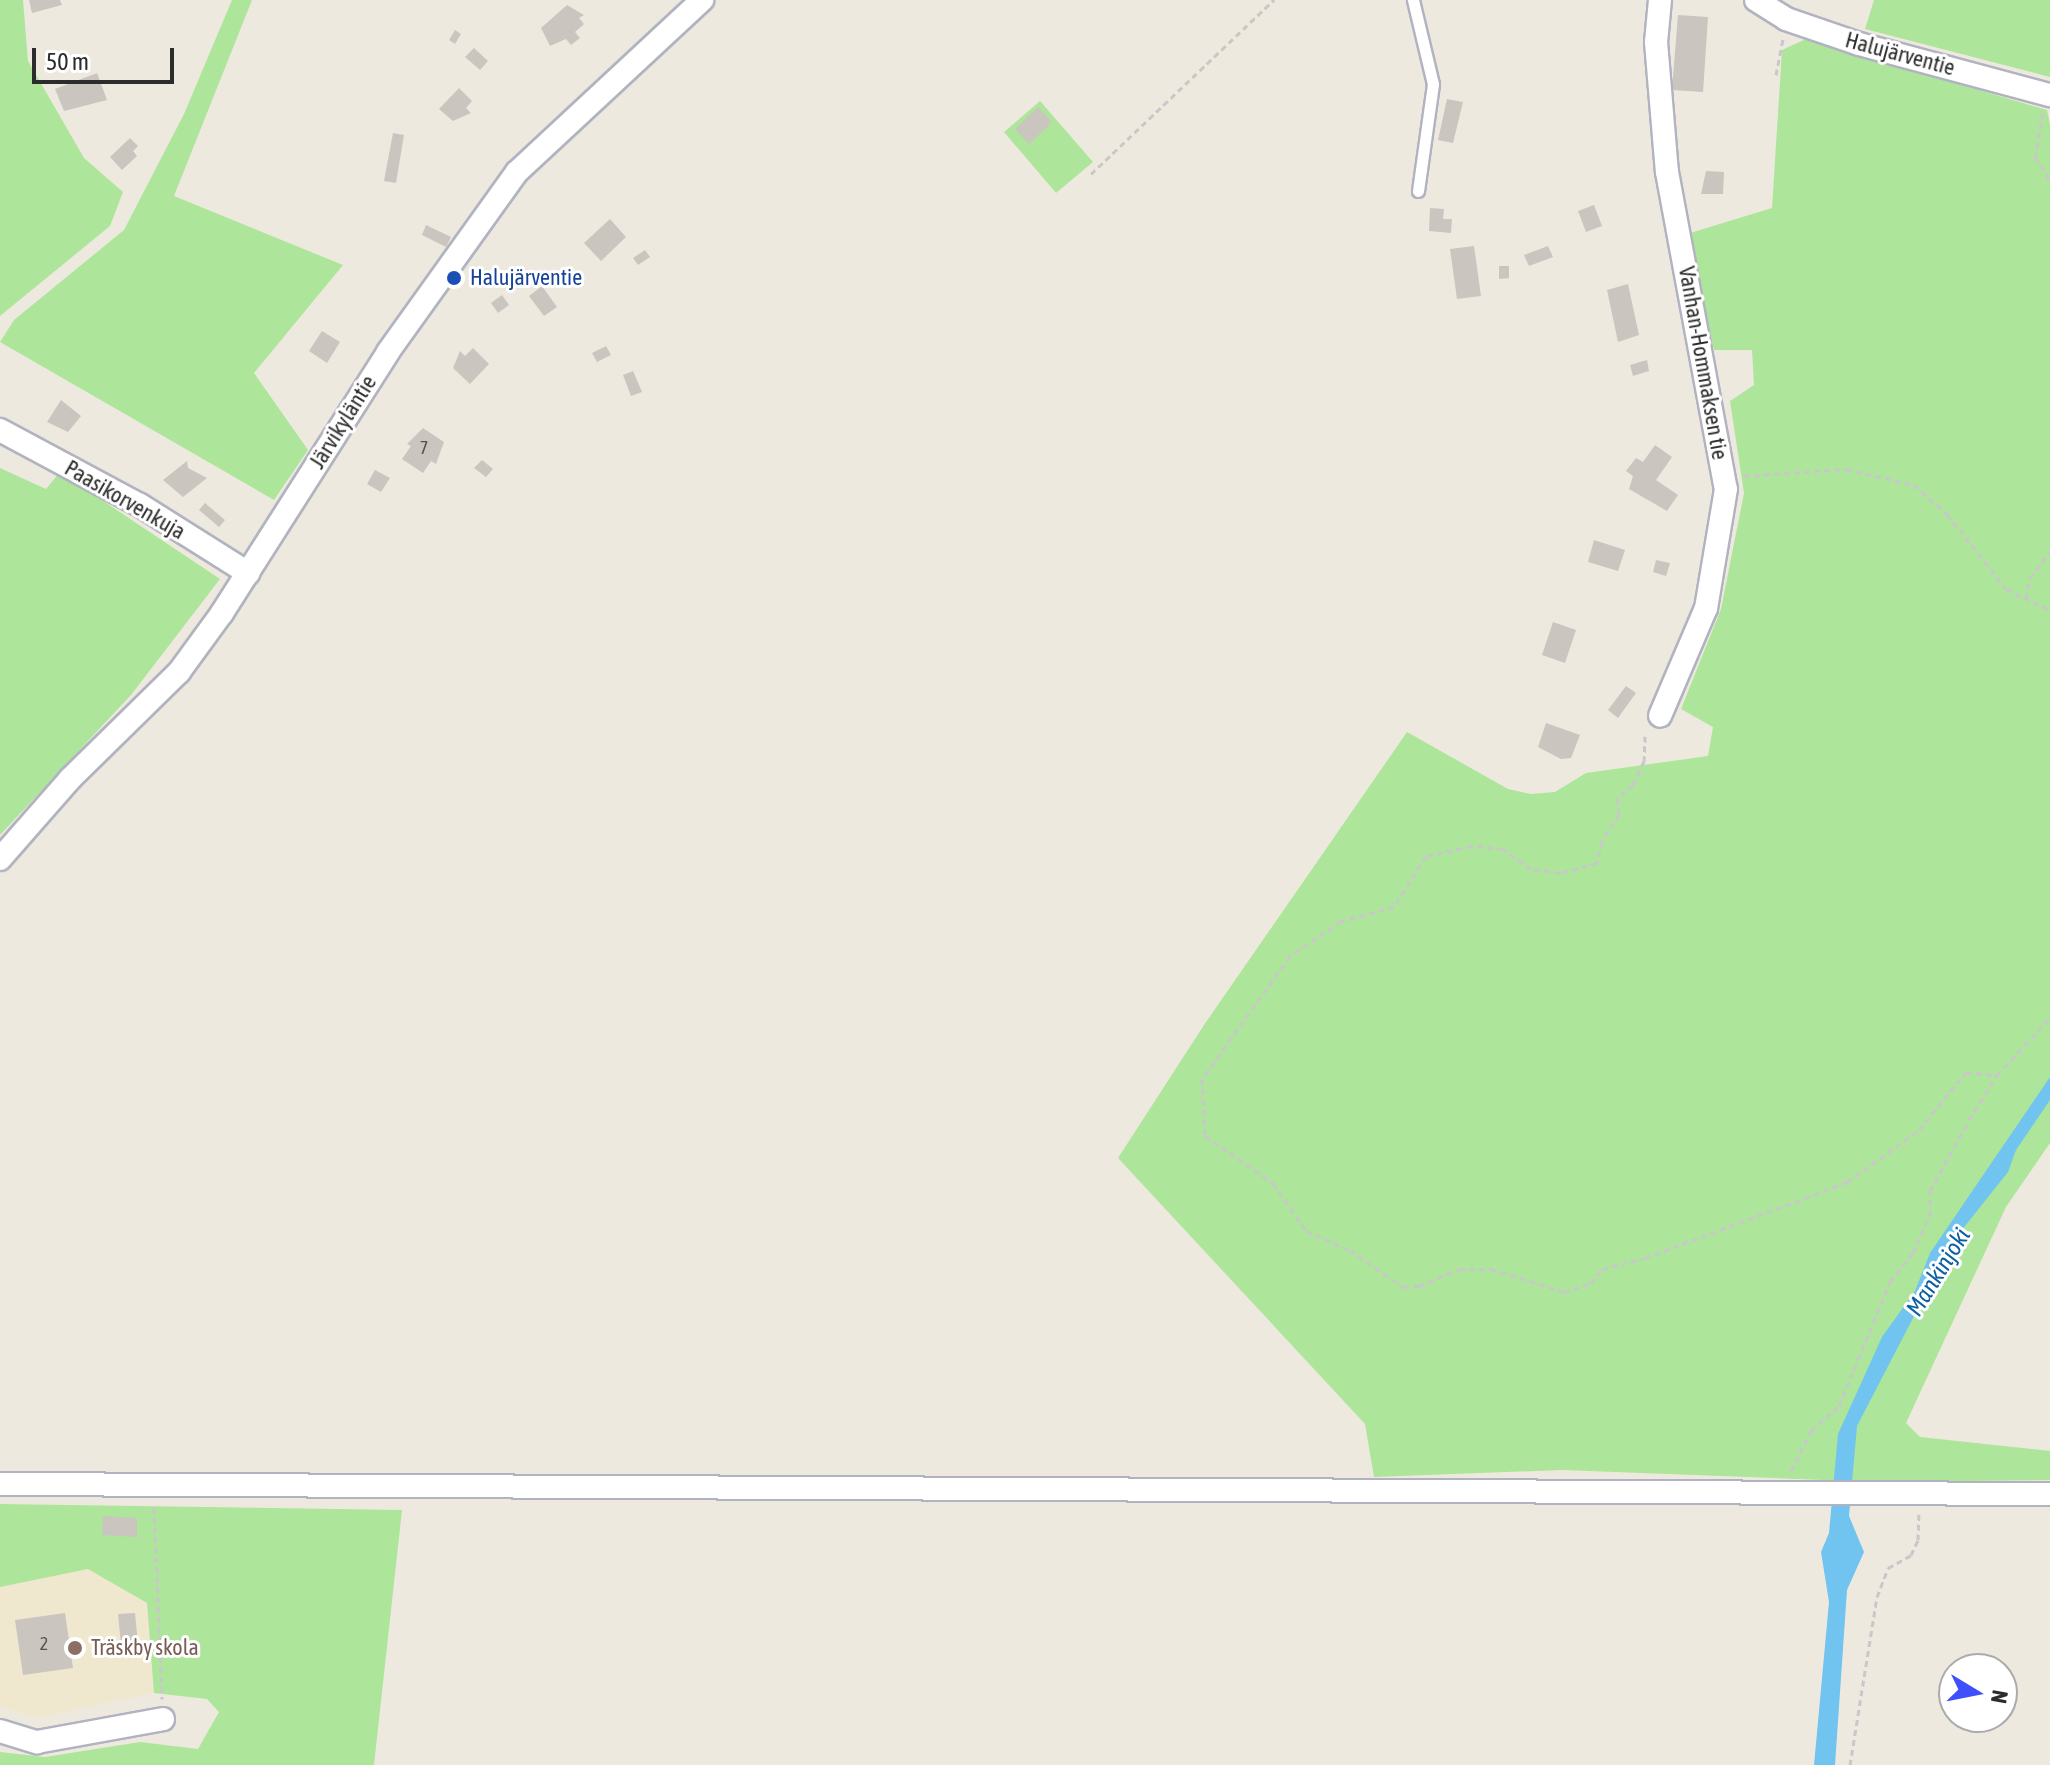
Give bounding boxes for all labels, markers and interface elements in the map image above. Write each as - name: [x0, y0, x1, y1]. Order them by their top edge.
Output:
- street label: Halujärventie: [1842, 27, 1958, 81]
- scale bar: [36, 32, 178, 82]
- text: 50 m: [46, 48, 89, 75]
- street label: Vanhan-Hommaksen tie: [1673, 264, 1733, 462]
- place label: Halujärventie: [470, 265, 582, 291]
- marker: Halujärventie: [445, 269, 463, 287]
- street label: Järvikyläntie: [304, 371, 382, 473]
- house number: 7: [420, 437, 428, 459]
- street label: Paasikorvenkuja: [60, 455, 190, 545]
- water label: Mankinjoki: [1900, 1223, 1976, 1321]
- house number: 2: [40, 1633, 48, 1655]
- place label: Träskby skola: [91, 1635, 199, 1661]
- marker: Träskby skola: [66, 1639, 84, 1657]
- north arrow: [1938, 1653, 2018, 1733]
- text: N: [1986, 1688, 2014, 1705]

